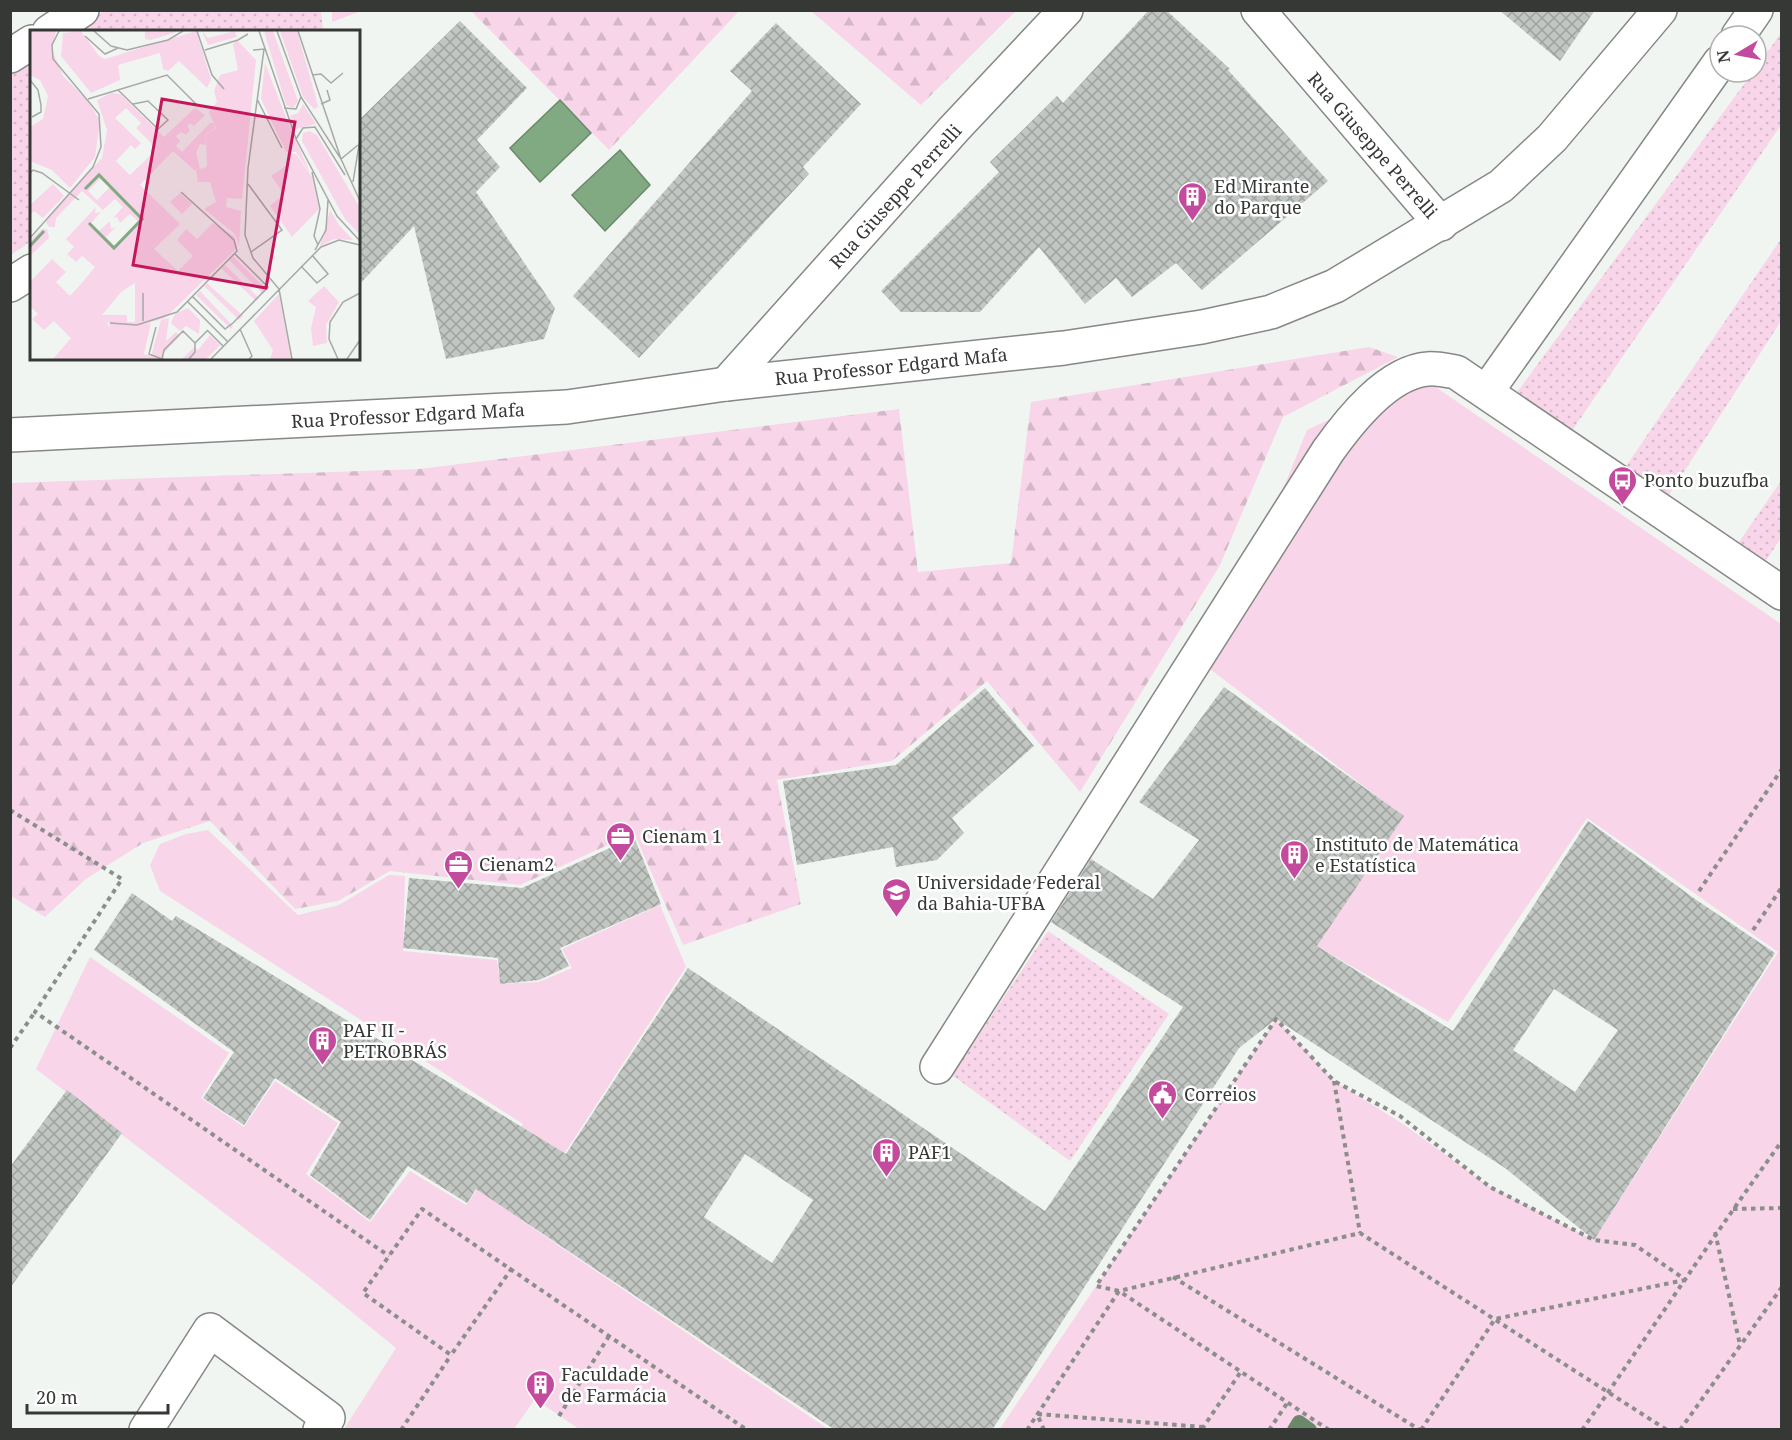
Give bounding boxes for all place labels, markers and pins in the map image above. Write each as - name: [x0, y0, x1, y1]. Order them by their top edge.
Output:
- place label: Ed Mirante do Parque: [1214, 174, 1309, 219]
- building icon: Ed Mirante do Parque: [1177, 180, 1209, 222]
- bus stop icon: Ponto buzufba: [1607, 464, 1639, 506]
- place label: Ponto buzufba: [1644, 468, 1769, 492]
- office icon: Cienam 1: [605, 820, 637, 862]
- place label: Cienam 1: [642, 824, 722, 848]
- place label: Instituto de Matemática e Estatística: [1315, 832, 1519, 877]
- building icon: Instituto de Matemática e Estatística: [1278, 838, 1310, 880]
- office icon: Cienam2: [442, 848, 474, 890]
- place label: Cienam2: [479, 852, 554, 876]
- place label: Universidade Federal da Bahia-UFBA: [917, 870, 1101, 915]
- school or university icon: Universidade Federal da Bahia-UFBA: [880, 876, 912, 918]
- place label: PAF II - PETROBRÁS: [343, 1018, 447, 1063]
- building icon: PAF II - PETROBRÁS: [306, 1024, 338, 1066]
- public building icon: Correios: [1147, 1078, 1179, 1120]
- place label: Correios: [1184, 1082, 1256, 1106]
- building icon: PAF1: [871, 1136, 903, 1178]
- place label: PAF1: [908, 1140, 951, 1164]
- place label: Faculdade de Farmácia: [561, 1362, 667, 1407]
- building icon: Faculdade de Farmácia: [524, 1368, 556, 1410]

